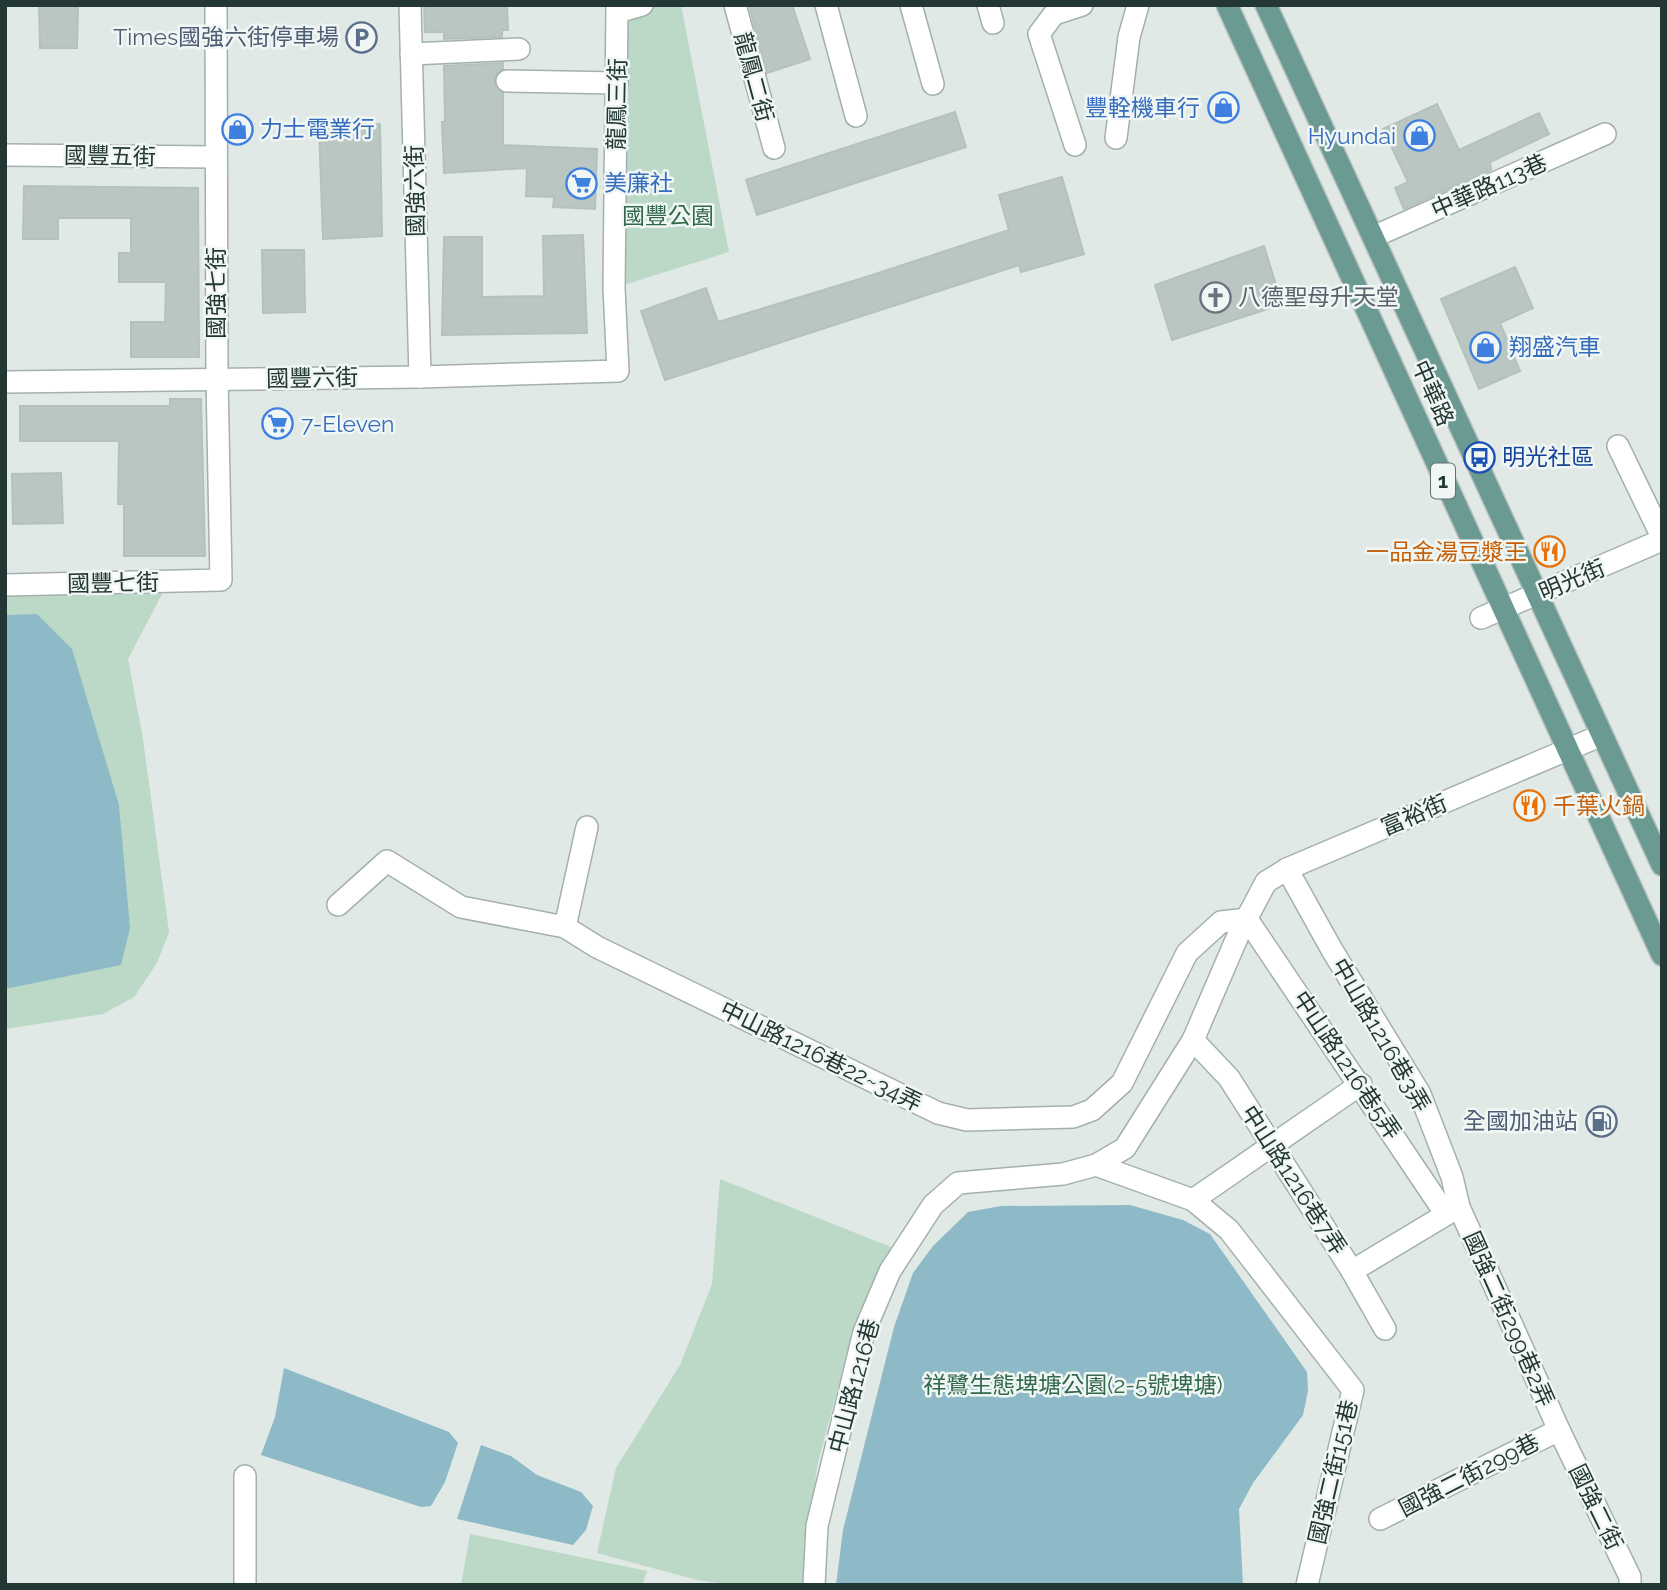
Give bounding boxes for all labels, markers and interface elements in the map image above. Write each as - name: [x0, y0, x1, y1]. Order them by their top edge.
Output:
- parking icon: Times國強六街停車場: [345, 20, 379, 54]
- place label: Times國強六街停車場: [113, 23, 339, 50]
- street label: 龍鳳二街: [730, 29, 779, 125]
- street label: 龍鳳三街: [602, 58, 631, 150]
- shop icon: 豐輇機車行: [1206, 91, 1240, 125]
- place label: 豐輇機車行: [1085, 94, 1200, 121]
- shop icon: 力士電業行: [220, 112, 254, 146]
- place label: 力士電業行: [260, 115, 375, 142]
- shop icon: Hyundai: [1402, 119, 1436, 153]
- place label: Hyundai: [1308, 122, 1396, 149]
- street label: 國豐五街: [64, 141, 156, 170]
- street label: 國強六街: [400, 145, 429, 237]
- street label: 中華路113巷: [1427, 148, 1551, 223]
- supermarket icon: 美廉社: [564, 166, 598, 200]
- place label: 美廉社: [604, 169, 673, 196]
- park label: 國豐公園: [622, 202, 714, 229]
- street label: 國強七街: [202, 247, 229, 339]
- church icon: 八德聖母升天堂: [1198, 280, 1232, 314]
- place label: 八德聖母升天堂: [1238, 283, 1399, 310]
- shop icon: 翔盛汽車: [1469, 330, 1503, 364]
- place label: 翔盛汽車: [1509, 333, 1601, 360]
- street label: 中華路: [1407, 356, 1460, 430]
- street label: 國豐六街: [266, 363, 358, 392]
- supermarket icon: 7-Eleven: [261, 407, 295, 441]
- place label: 7-Eleven: [301, 410, 395, 437]
- bus stop icon: 明光社區: [1462, 440, 1496, 474]
- place label: 明光社區: [1502, 443, 1594, 470]
- road number: 1: [1431, 463, 1455, 498]
- restaurant icon: 一品金湯豆漿王: [1533, 535, 1567, 569]
- place label: 一品金湯豆漿王: [1366, 538, 1527, 565]
- street label: 明光街: [1535, 554, 1609, 605]
- street label: 國豐七街: [67, 568, 159, 597]
- street label: 富裕街: [1377, 789, 1451, 840]
- restaurant icon: 千葉火鍋: [1513, 789, 1547, 823]
- place label: 千葉火鍋: [1553, 792, 1645, 819]
- street label: 中山路1216巷3弄: [1327, 953, 1436, 1116]
- street label: 中山路1216巷5弄: [1288, 985, 1407, 1144]
- street label: 中山路1216巷22~34弄: [716, 995, 927, 1116]
- street label: 中山路1216巷7弄: [1236, 1100, 1353, 1260]
- fuel station icon: 全國加油站: [1584, 1104, 1618, 1138]
- place label: 全國加油站: [1463, 1107, 1578, 1134]
- street label: 國強二街299巷2弄: [1459, 1227, 1560, 1411]
- street label: 中山路1216巷: [823, 1316, 884, 1456]
- park label: 祥鷺生態埤塘公園(2-5號埤塘): [923, 1371, 1223, 1398]
- street label: 國強二街151巷: [1303, 1397, 1362, 1547]
- street label: 國強二街299巷: [1394, 1428, 1543, 1522]
- street label: 國強二街: [1564, 1460, 1629, 1554]

